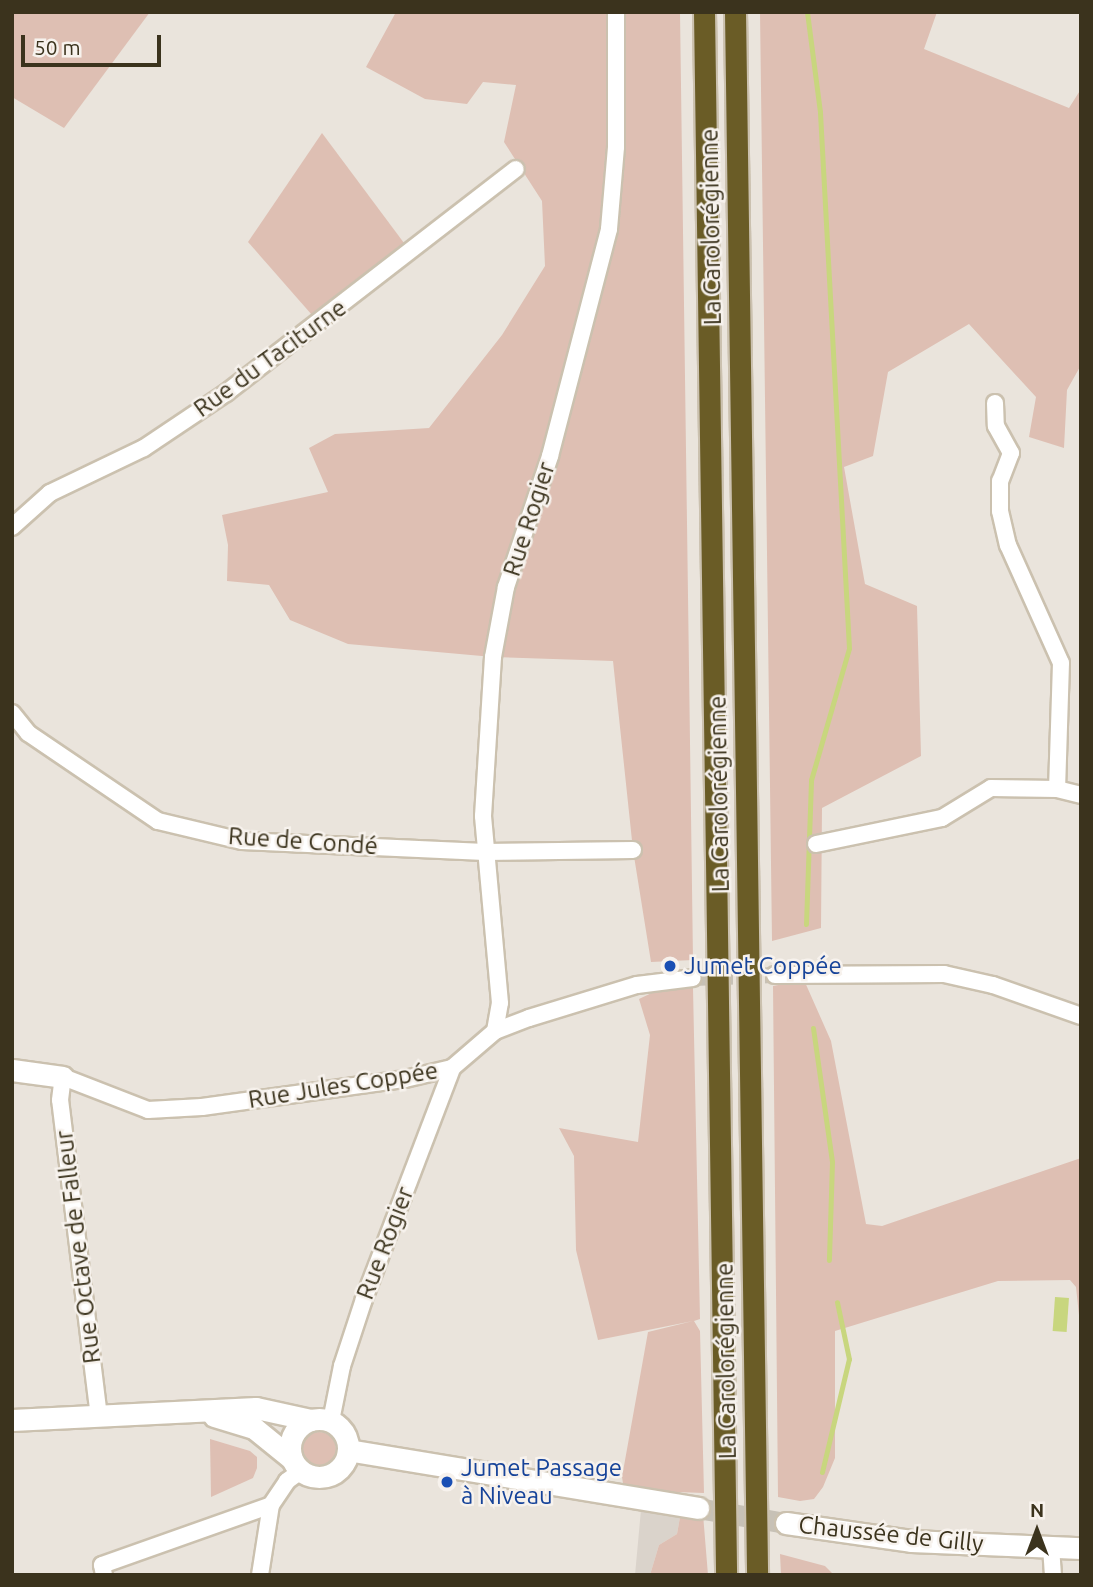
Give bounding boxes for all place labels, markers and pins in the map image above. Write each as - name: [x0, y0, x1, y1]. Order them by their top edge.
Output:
- place label: Jumet Coppée: [684, 952, 842, 980]
- marker: Jumet Coppée: [662, 958, 678, 974]
- place label: Jumet Passage à Niveau: [461, 1454, 622, 1510]
- marker: Jumet Passage à Niveau: [439, 1474, 455, 1490]

